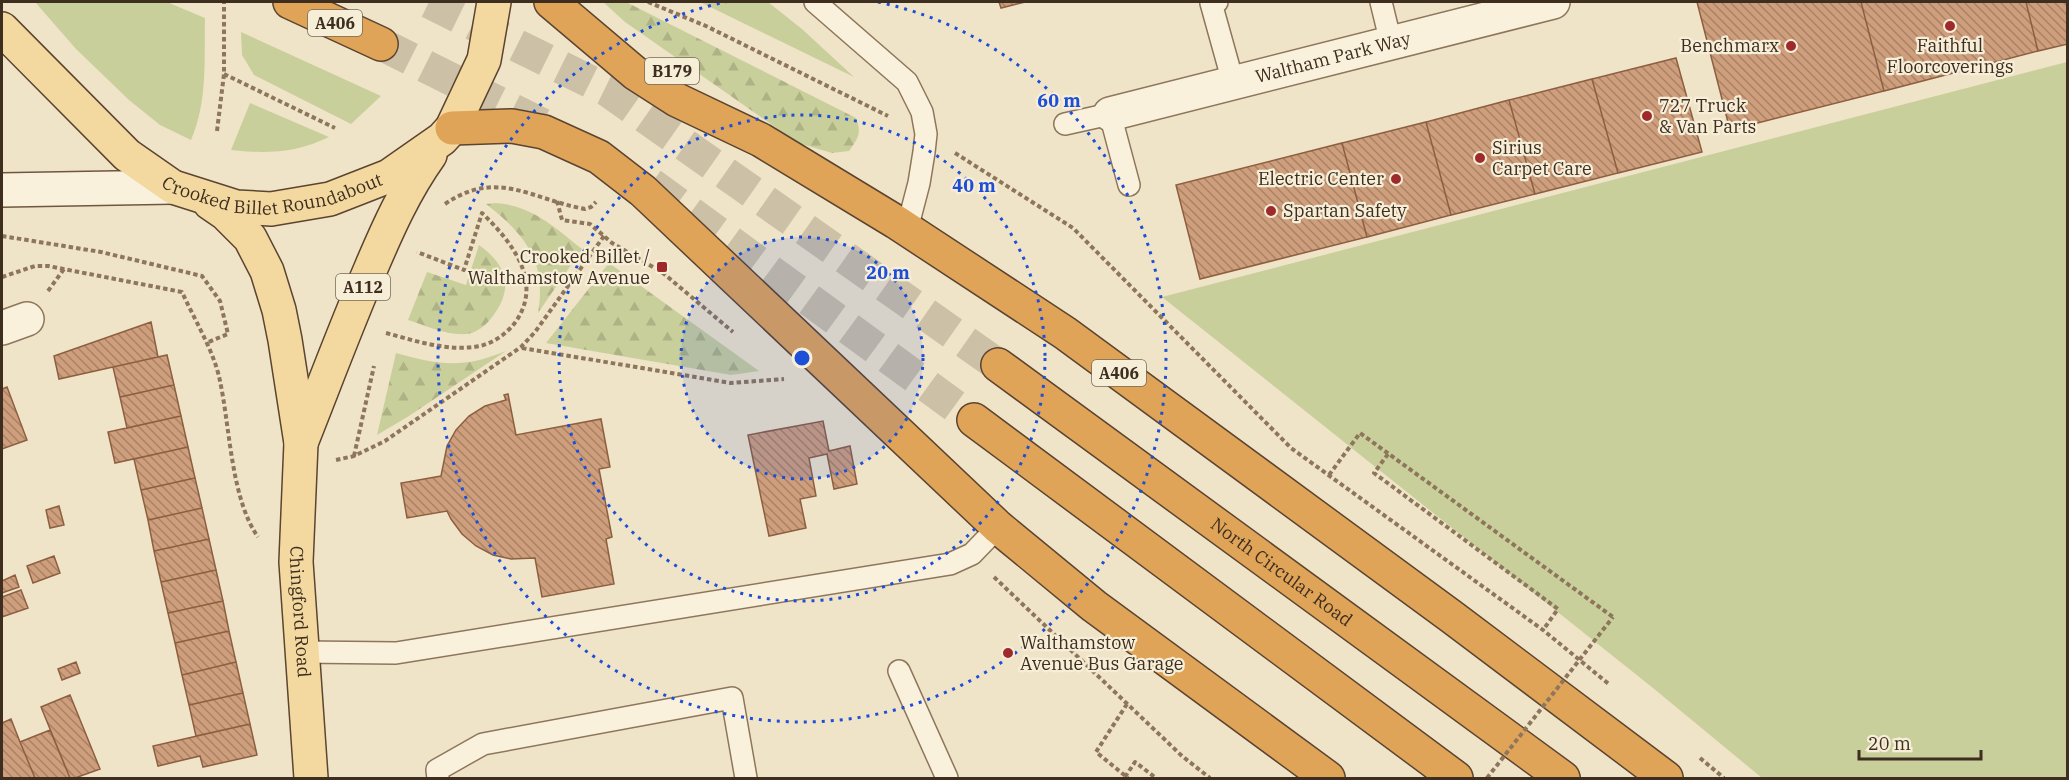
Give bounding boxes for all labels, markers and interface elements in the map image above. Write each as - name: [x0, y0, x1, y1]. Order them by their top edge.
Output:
- road number: A406: [308, 10, 362, 36]
- marker: Faithful Floorcoverings: [1943, 19, 1957, 33]
- street label: Waltham Park Way: [1253, 26, 1413, 88]
- place label: Benchmarx: [1680, 34, 1779, 57]
- place label: Faithful Floorcoverings: [1886, 34, 2014, 78]
- marker: Benchmarx: [1784, 39, 1798, 53]
- road number: B179: [645, 58, 699, 84]
- text: 60 m: [1037, 89, 1081, 112]
- place label: 727 Truck & Van Parts: [1659, 94, 1756, 138]
- marker: 727 Truck & Van Parts: [1640, 109, 1654, 123]
- place label: Sirius Carpet Care: [1492, 136, 1592, 180]
- marker: Sirius Carpet Care: [1473, 151, 1487, 165]
- street label: Crooked Billet Roundabout: [159, 164, 387, 186]
- place label: Electric Center: [1258, 167, 1384, 190]
- text: Crooked Billet Roundabout: [157, 168, 386, 220]
- marker: Electric Center: [1389, 172, 1403, 186]
- text: 40 m: [952, 174, 996, 197]
- place label: Spartan Safety: [1283, 199, 1407, 222]
- marker: Spartan Safety: [1264, 204, 1278, 218]
- place label: Crooked Billet / Walthamstow Avenue: [467, 245, 650, 289]
- marker: Crooked Billet / Walthamstow Avenue: [655, 260, 669, 274]
- text: 20 m: [866, 261, 910, 284]
- road number: A112: [336, 274, 390, 300]
- centre of rings: [792, 348, 812, 368]
- road number: A406: [1092, 360, 1146, 386]
- street label: North Circular Road: [1206, 512, 1357, 631]
- street label: Chingford Road: [285, 545, 316, 678]
- place label: Walthamstow Avenue Bus Garage: [1020, 631, 1183, 675]
- marker: Walthamstow Avenue Bus Garage: [1001, 646, 1015, 660]
- scale bar: [1859, 723, 1980, 761]
- text: 20 m: [1868, 732, 1911, 755]

